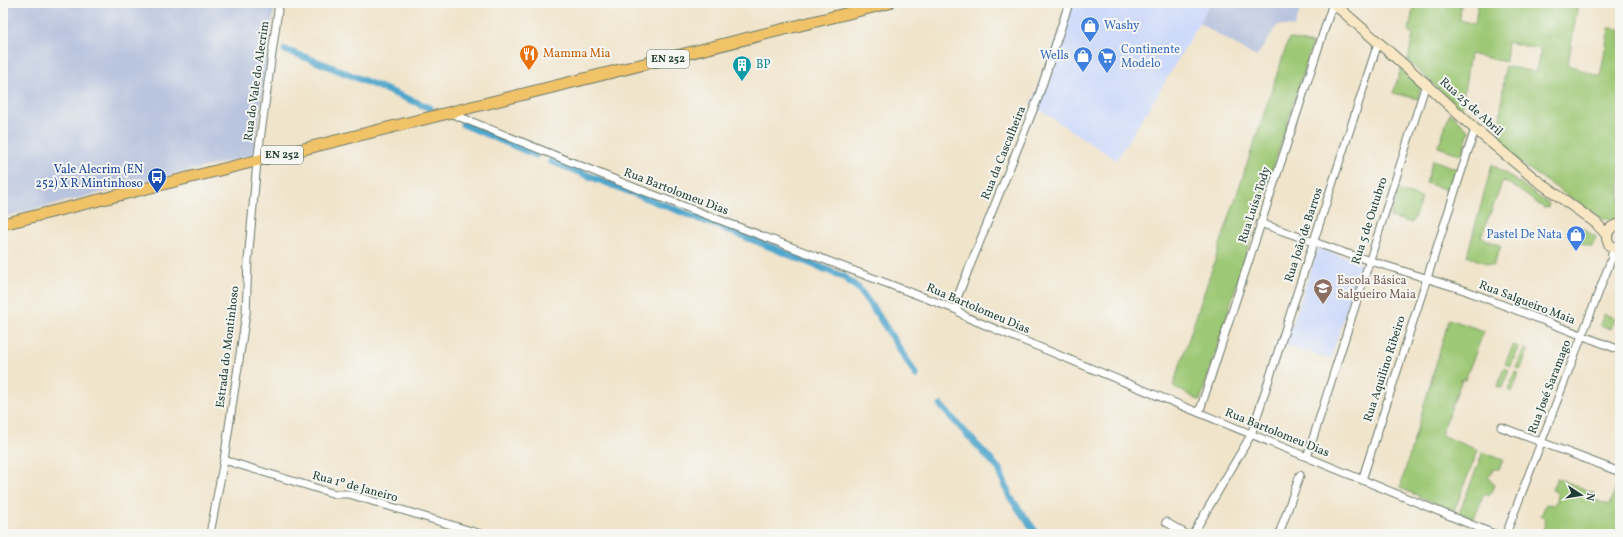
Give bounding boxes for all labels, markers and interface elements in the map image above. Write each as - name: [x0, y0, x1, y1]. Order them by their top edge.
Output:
- shop icon: Washy: [1079, 15, 1101, 43]
- place label: Washy: [1104, 18, 1140, 34]
- street label: Rua do Vale do Alecrim: [241, 19, 273, 142]
- place label: Continente Modelo: [1121, 42, 1180, 72]
- restaurant icon: Mamma Mia: [518, 43, 540, 71]
- shop icon: Wells: [1072, 45, 1094, 73]
- place label: Mamma Mia: [543, 46, 611, 62]
- supermarket icon: Continente Modelo: [1096, 46, 1118, 74]
- place label: Wells: [1040, 48, 1069, 64]
- road number: EN 252: [647, 50, 689, 68]
- building icon: BP: [731, 54, 753, 82]
- place label: BP: [756, 57, 770, 73]
- street label: Rua 25 de Abril: [1436, 74, 1506, 140]
- street label: Rua da Cascalheira: [978, 104, 1030, 202]
- road number: EN 252: [261, 146, 303, 164]
- place label: Vale Alecrim (EN 252) X R Mintinhoso: [35, 162, 143, 192]
- street label: Rua Luísa Tody: [1235, 164, 1275, 245]
- street label: Rua Bartolomeu Dias: [621, 165, 731, 219]
- bus stop icon: Vale Alecrim (EN 252) X R Mintinhoso: [146, 166, 168, 194]
- street label: Rua 5 de Outubro: [1348, 175, 1392, 267]
- street label: Rua João de Barros: [1281, 186, 1327, 284]
- shop icon: Pastel De Nata: [1565, 224, 1587, 252]
- place label: Pastel De Nata: [1486, 227, 1562, 243]
- place label: Escola Básica Salgueiro Maia: [1337, 273, 1416, 303]
- school or university icon: Escola Básica Salgueiro Maia: [1312, 277, 1334, 305]
- street label: Rua Salgueiro Maia: [1476, 277, 1578, 329]
- street label: Rua Bartolomeu Dias: [924, 280, 1032, 338]
- street label: Estrada do Montinhoso: [213, 285, 243, 409]
- street label: Rua Aquilino Ribeiro: [1360, 314, 1410, 424]
- street label: Rua José Saramago: [1525, 338, 1575, 436]
- street label: Rua Bartolomeu Dias: [1222, 405, 1332, 461]
- street label: Rua 1º de Janeiro: [310, 468, 400, 506]
- north arrow: [1561, 475, 1601, 515]
- text: N: [1581, 491, 1597, 502]

